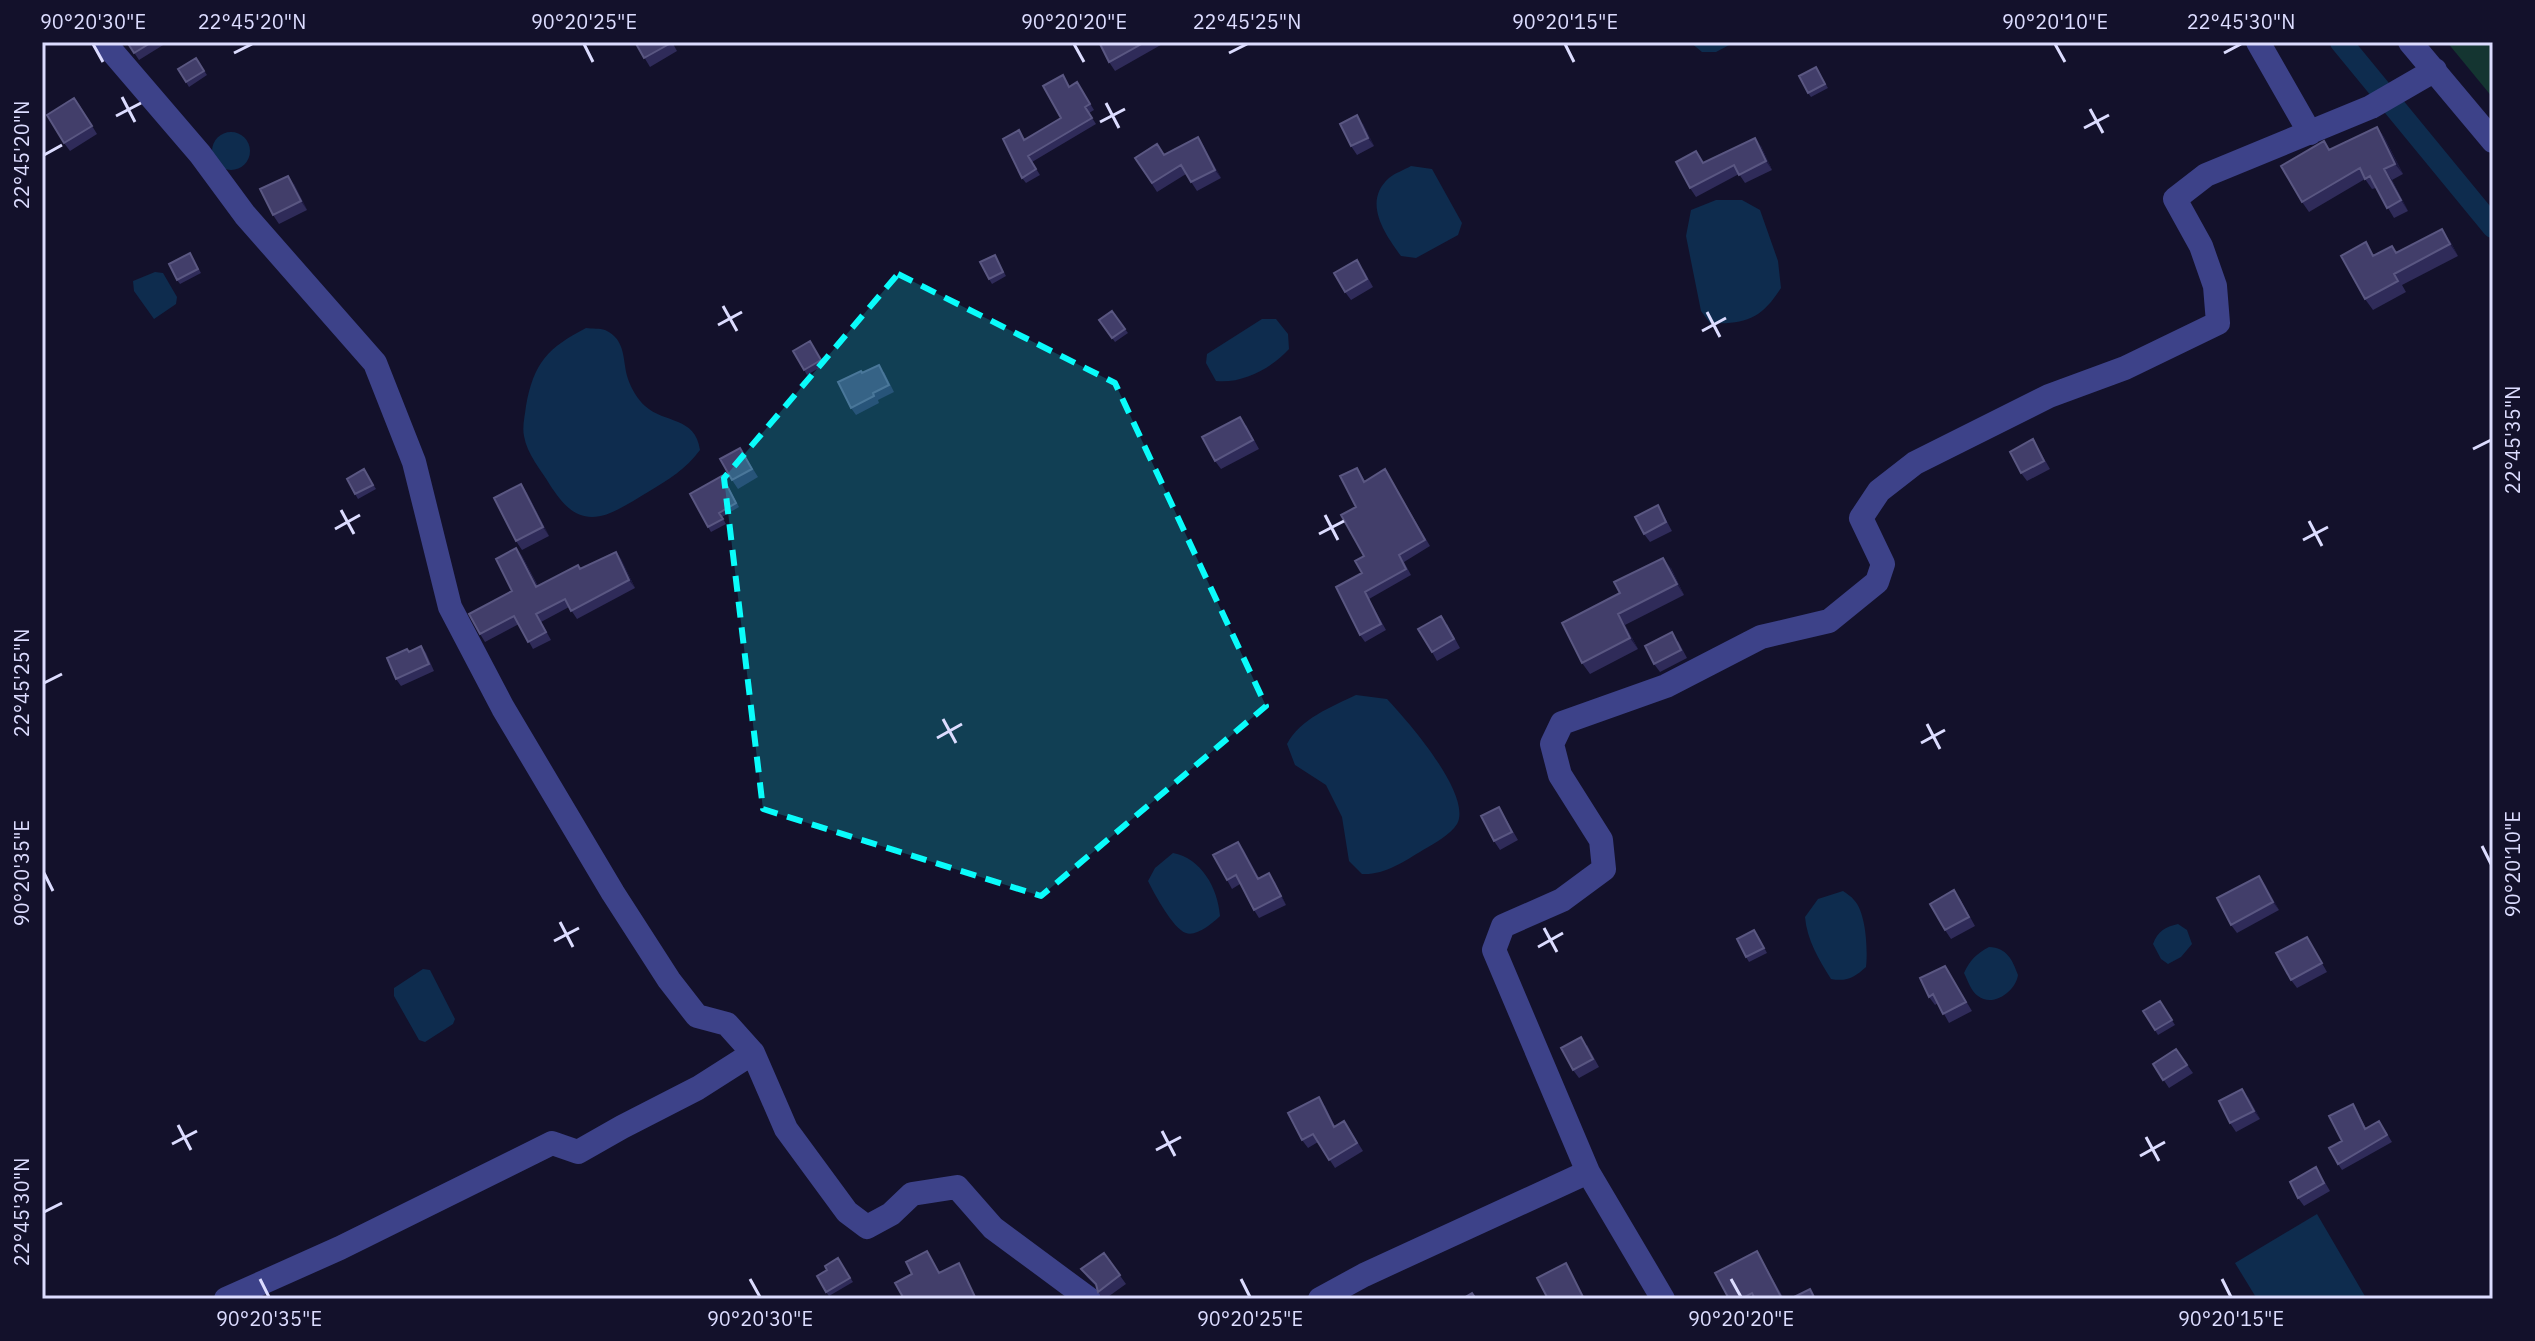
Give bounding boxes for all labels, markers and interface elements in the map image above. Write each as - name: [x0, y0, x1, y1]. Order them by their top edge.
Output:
- text: 90°20'30"E: [40, 8, 146, 35]
- text: 22°45'20"N: [198, 8, 306, 35]
- text: 90°20'25"E: [531, 8, 637, 35]
- text: 90°20'20"E: [1021, 8, 1127, 35]
- text: 22°45'25"N: [1193, 8, 1301, 35]
- text: 90°20'15"E: [1512, 8, 1618, 35]
- text: 90°20'10"E: [2002, 8, 2108, 35]
- text: 22°45'30"N: [2187, 8, 2295, 35]
- text: 22°45'20"N: [8, 101, 35, 209]
- text: 22°45'35"N: [2499, 386, 2526, 494]
- text: 22°45'25"N: [8, 629, 35, 737]
- text: 90°20'10"E: [2499, 811, 2526, 917]
- text: 90°20'35"E: [8, 820, 35, 926]
- text: 22°45'30"N: [8, 1158, 35, 1266]
- text: 90°20'35"E: [216, 1305, 322, 1332]
- text: 90°20'30"E: [707, 1305, 813, 1332]
- text: 90°20'25"E: [1197, 1305, 1303, 1332]
- text: 90°20'20"E: [1688, 1305, 1794, 1332]
- text: 90°20'15"E: [2178, 1305, 2284, 1332]

